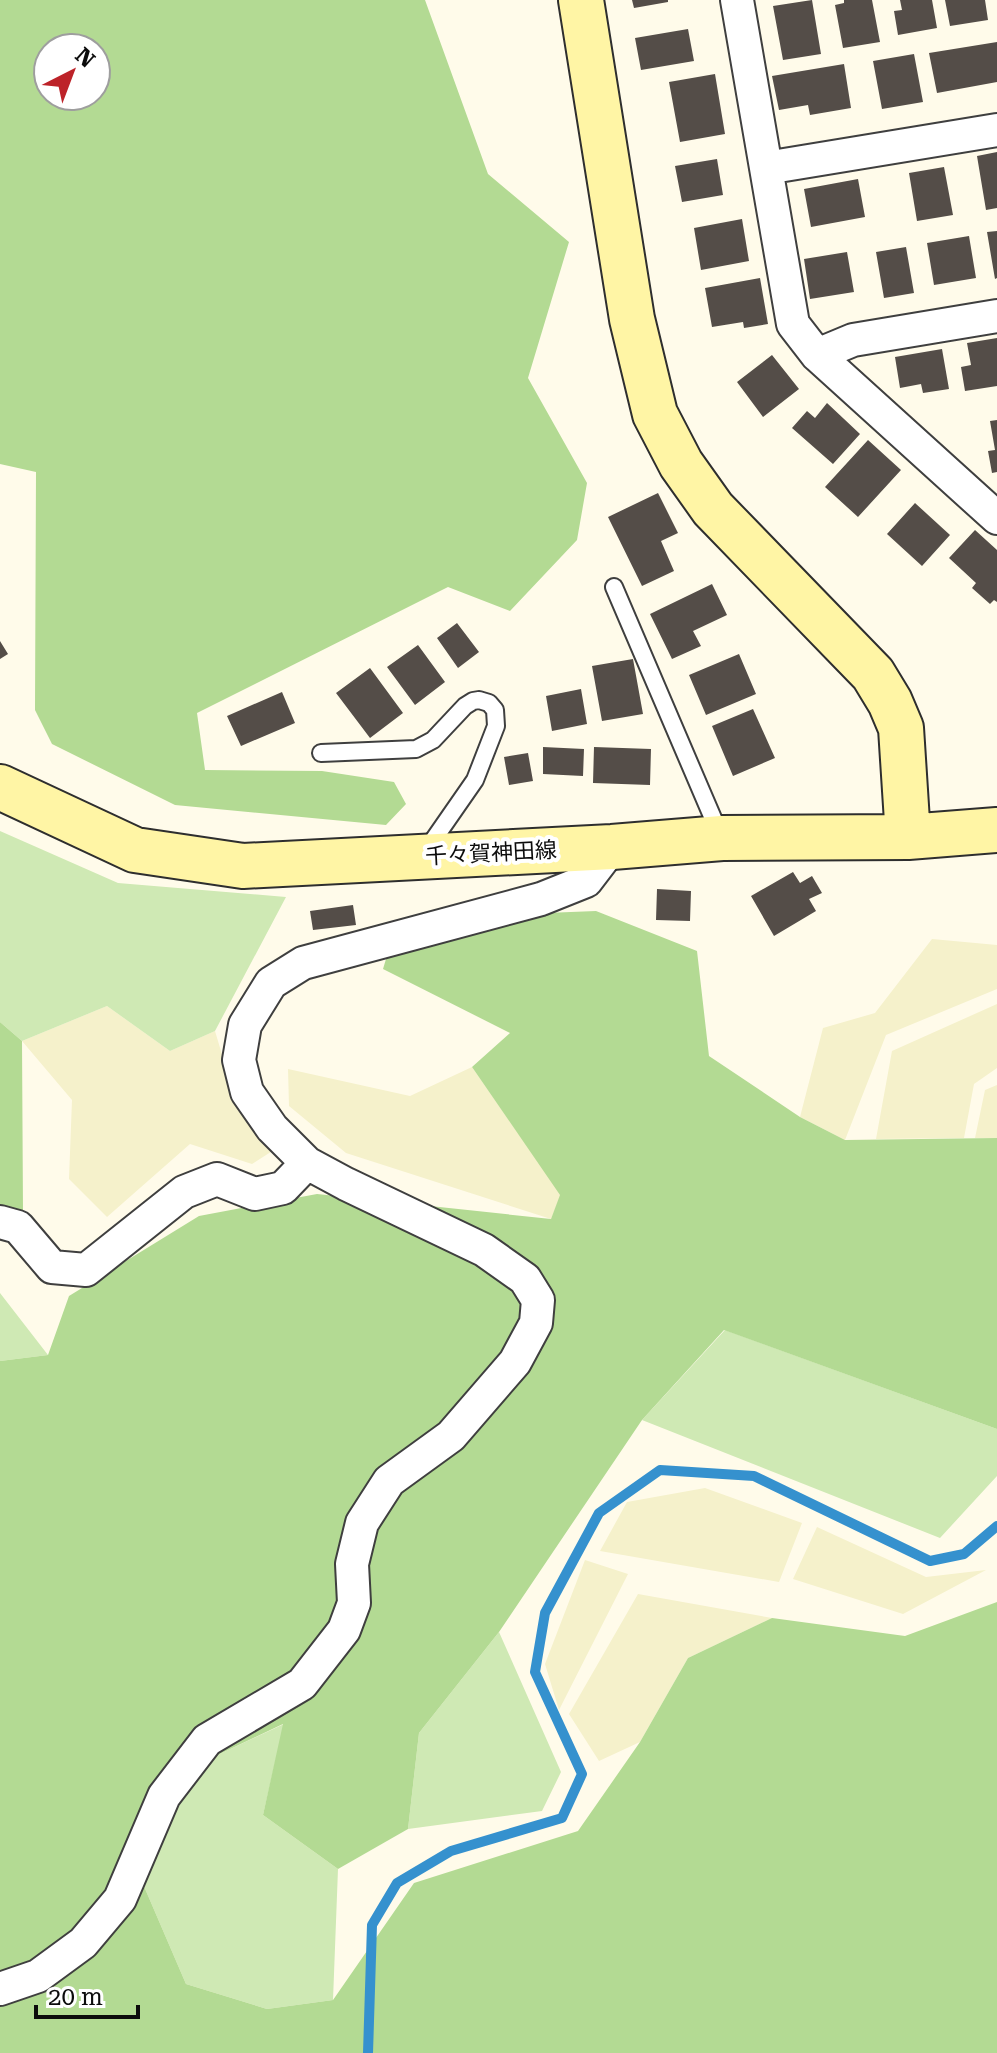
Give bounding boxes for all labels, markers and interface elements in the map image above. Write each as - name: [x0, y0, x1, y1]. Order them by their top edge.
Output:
- north arrow: [32, 32, 112, 112]
- text: N: [70, 43, 100, 73]
- street label: 千々賀神田線: [424, 837, 558, 869]
- scale bar: [36, 1969, 138, 2019]
- text: 20 m: [48, 1983, 103, 2011]

